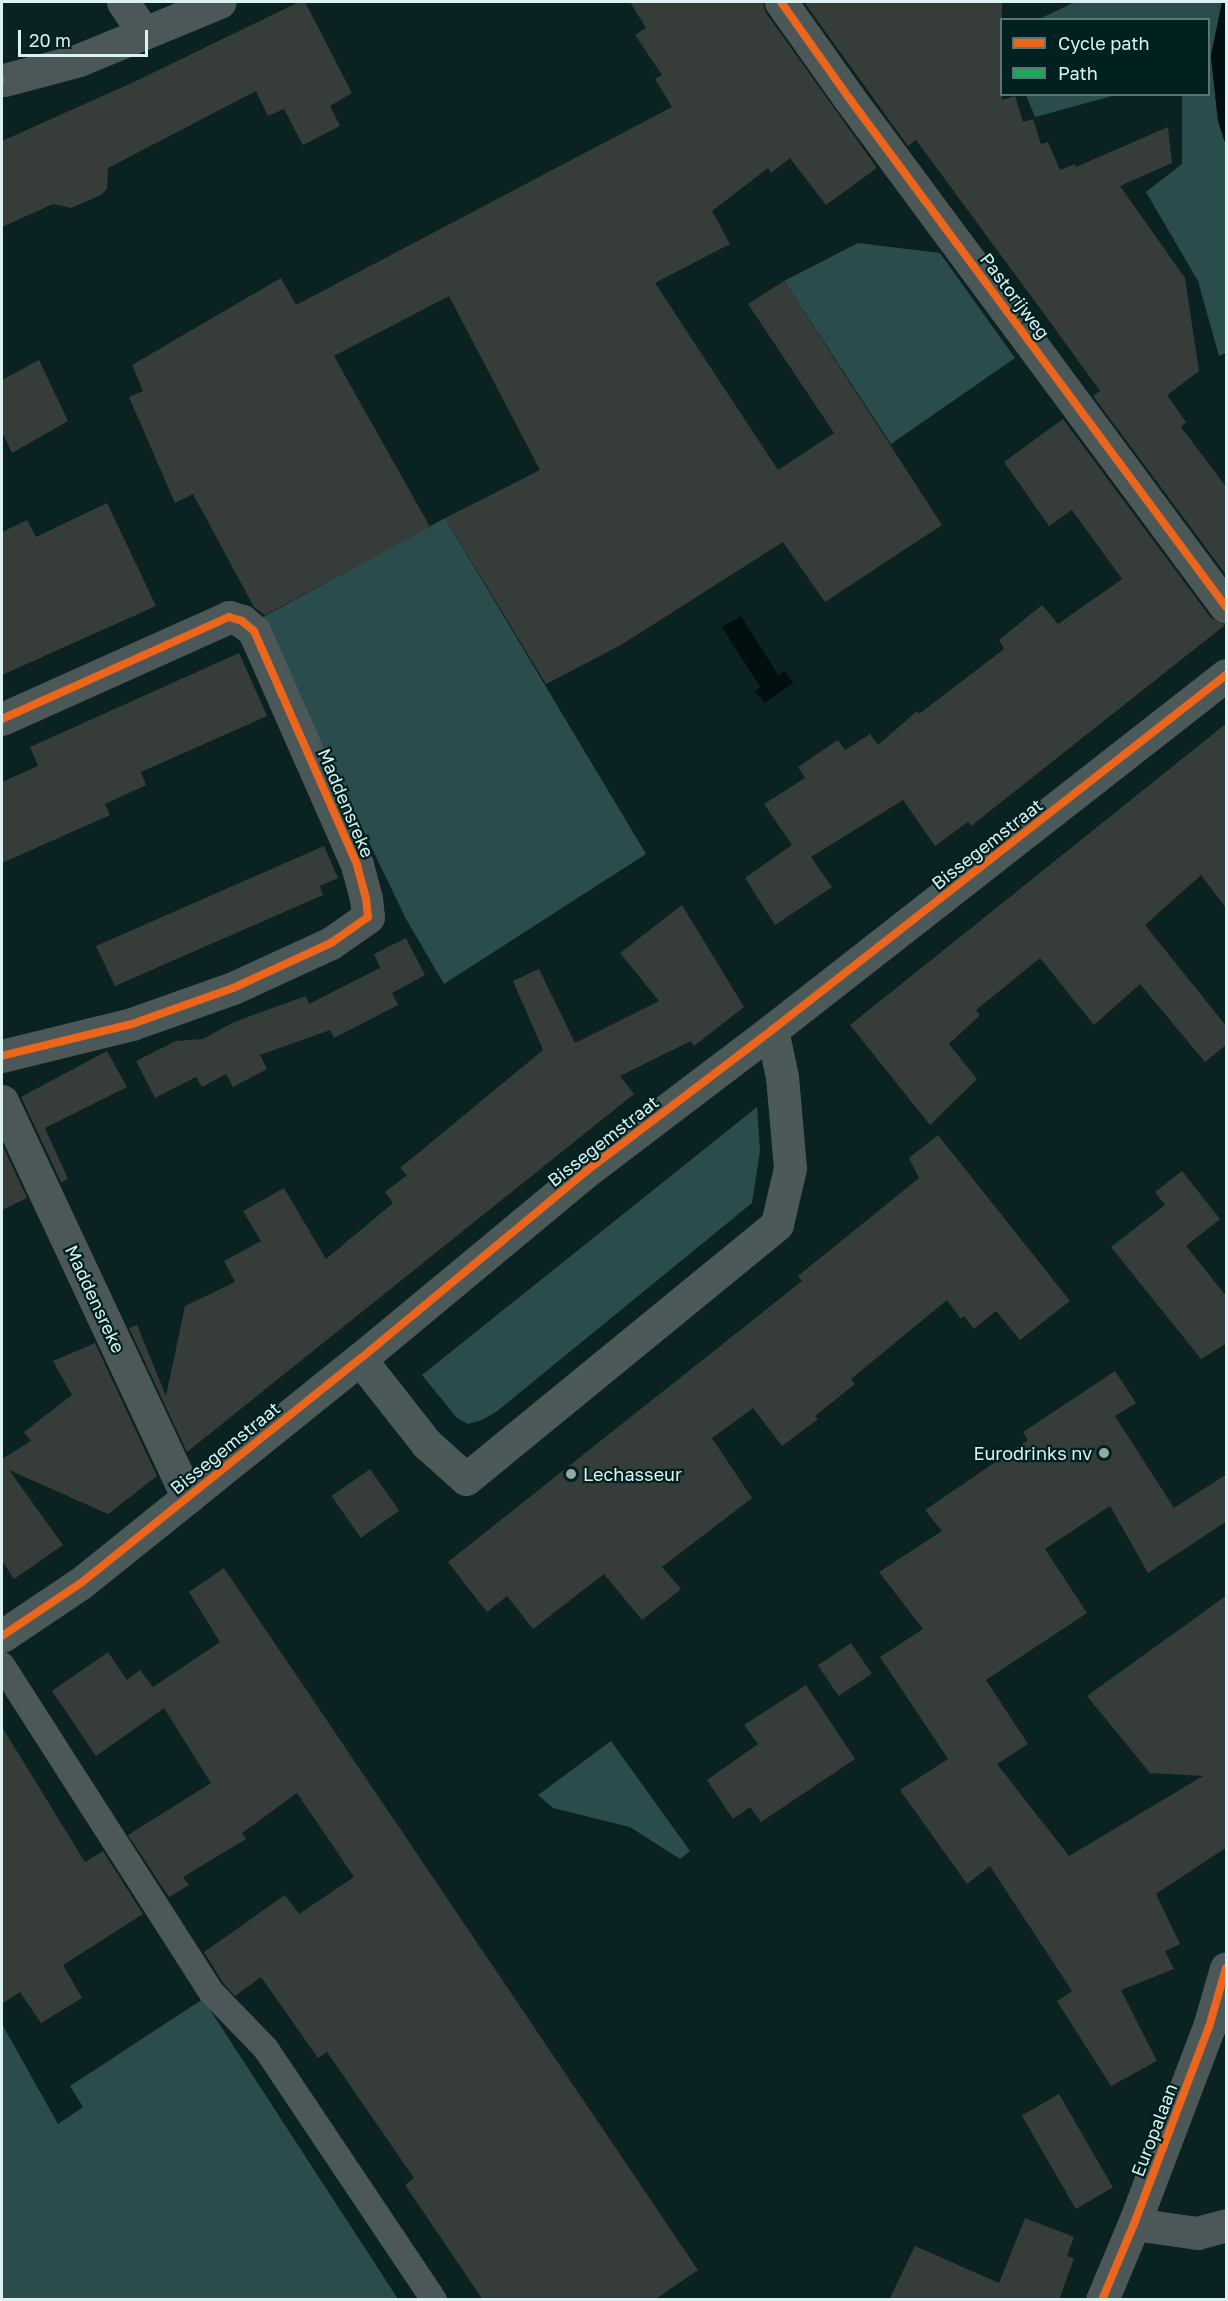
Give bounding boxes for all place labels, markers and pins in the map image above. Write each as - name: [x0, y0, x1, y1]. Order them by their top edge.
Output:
- place label: Eurodrinks nv: [974, 1442, 1092, 1464]
- marker: Eurodrinks nv: [1097, 1446, 1111, 1460]
- place label: Lechasseur: [583, 1463, 682, 1485]
- marker: Lechasseur: [564, 1467, 578, 1481]

